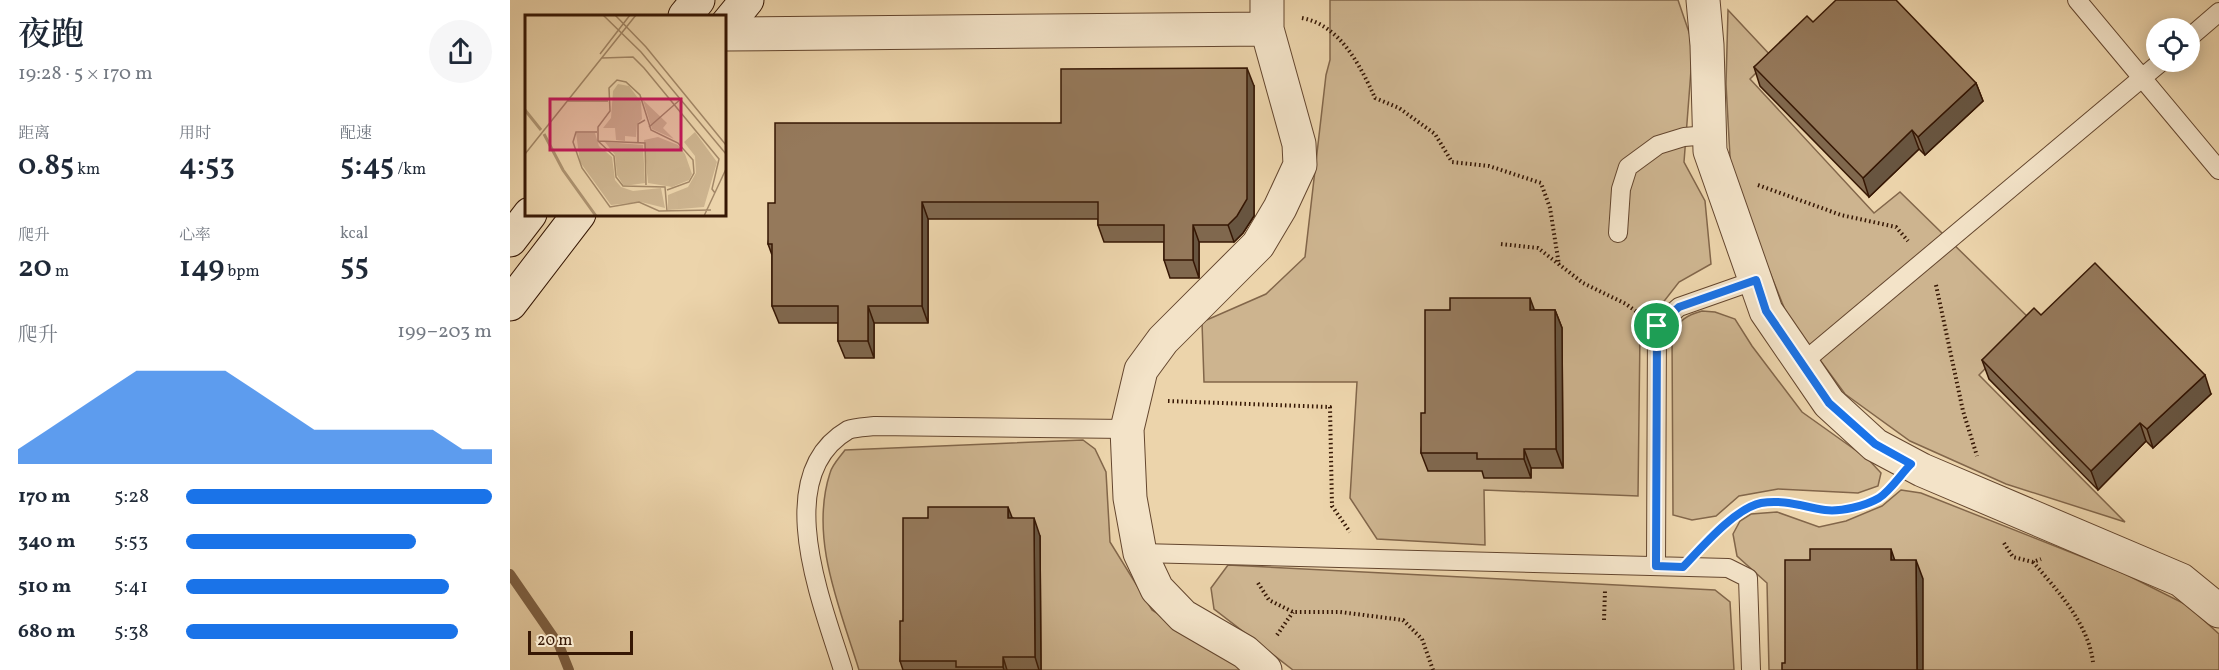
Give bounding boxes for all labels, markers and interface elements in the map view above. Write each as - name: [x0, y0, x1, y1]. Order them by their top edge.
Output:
- text: 夜跑: [18, 14, 84, 60]
- inset map: [525, 15, 726, 216]
- map controls: [2146, 18, 2200, 72]
- button: locate: [2146, 18, 2200, 72]
- button: share: [429, 20, 492, 83]
- text: 19:28 · 5 × 170 m: [18, 60, 153, 88]
- text: 距离: [18, 123, 50, 145]
- text: 用时: [179, 123, 211, 145]
- text: 配速: [340, 123, 372, 145]
- text: 0.85: [18, 145, 74, 187]
- text: 4:53: [179, 145, 235, 187]
- text: 5:45: [340, 145, 394, 187]
- text: km: [74, 159, 100, 181]
- text: /km: [394, 159, 426, 181]
- text: kcal: [340, 223, 368, 245]
- text: 爬升: [18, 225, 50, 247]
- text: 心率: [179, 225, 211, 247]
- text: 55: [340, 245, 369, 287]
- text: 20: [18, 247, 52, 289]
- text: 149: [179, 247, 224, 289]
- text: m: [52, 261, 69, 283]
- text: bpm: [224, 261, 260, 283]
- pin: [1631, 300, 1682, 351]
- icon: arrive: [1640, 309, 1673, 342]
- text: 199–203 m: [397, 318, 492, 346]
- text: 爬升: [18, 322, 58, 350]
- text: 170 m: [18, 483, 71, 511]
- text: 5:28: [114, 483, 149, 511]
- text: 340 m: [18, 528, 76, 556]
- text: 5:53: [114, 528, 148, 556]
- text: 510 m: [18, 573, 71, 601]
- text: 5:41: [114, 573, 148, 601]
- text: 680 m: [18, 618, 76, 646]
- text: 5:38: [114, 618, 149, 646]
- scale bar: [528, 628, 633, 656]
- text: 20 m: [537, 630, 572, 652]

